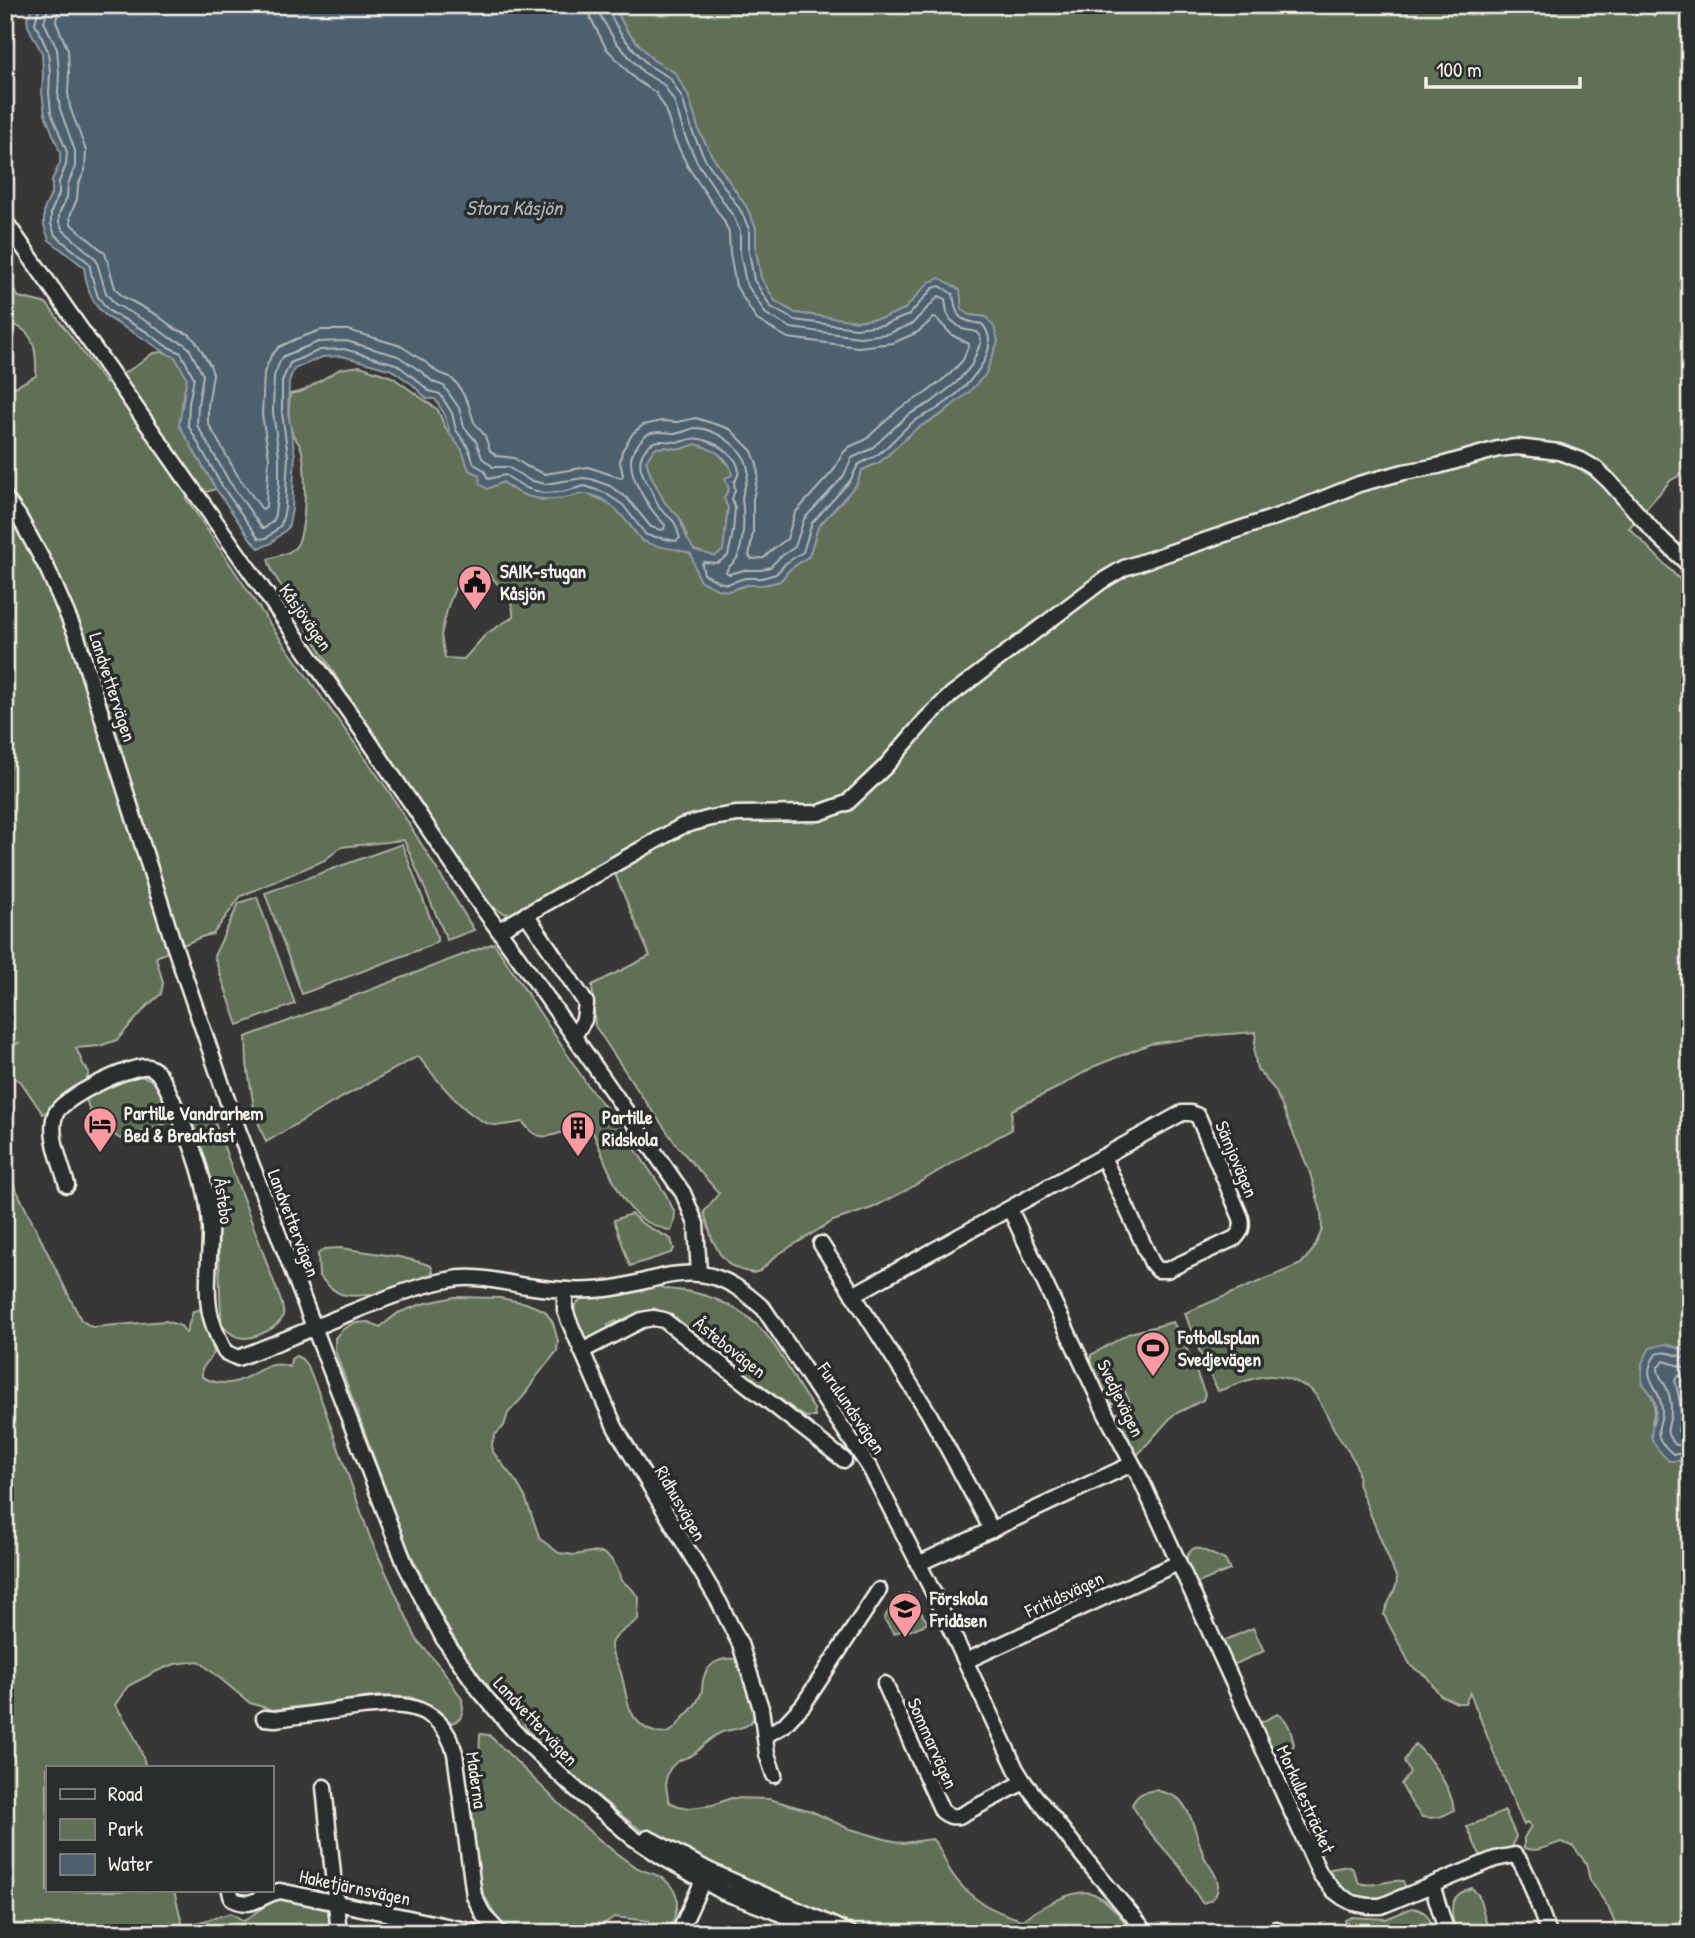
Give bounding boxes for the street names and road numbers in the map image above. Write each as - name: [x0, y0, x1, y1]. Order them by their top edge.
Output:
- street label: Kåsjövägen: [273, 578, 339, 656]
- street label: Landvettervägen: [83, 629, 143, 745]
- street label: Sämjovägen: [1209, 1117, 1265, 1201]
- street label: Landvettervägen: [262, 1165, 326, 1281]
- street label: Åstebo: [208, 1176, 240, 1226]
- street label: Åstebovägen: [688, 1310, 772, 1384]
- street label: Svedjevägen: [1091, 1355, 1151, 1441]
- street label: Furulundsvägen: [811, 1356, 892, 1459]
- street label: Ridhusvägen: [649, 1461, 713, 1545]
- street label: Fritidsvägen: [1020, 1564, 1108, 1624]
- street label: Landvettervägen: [488, 1671, 584, 1771]
- street label: Sommarvägen: [901, 1694, 965, 1792]
- street label: Morkullesträcket: [1271, 1741, 1342, 1857]
- street label: Maderna: [460, 1750, 494, 1811]
- street label: Haketjärnsvägen: [297, 1863, 413, 1911]

